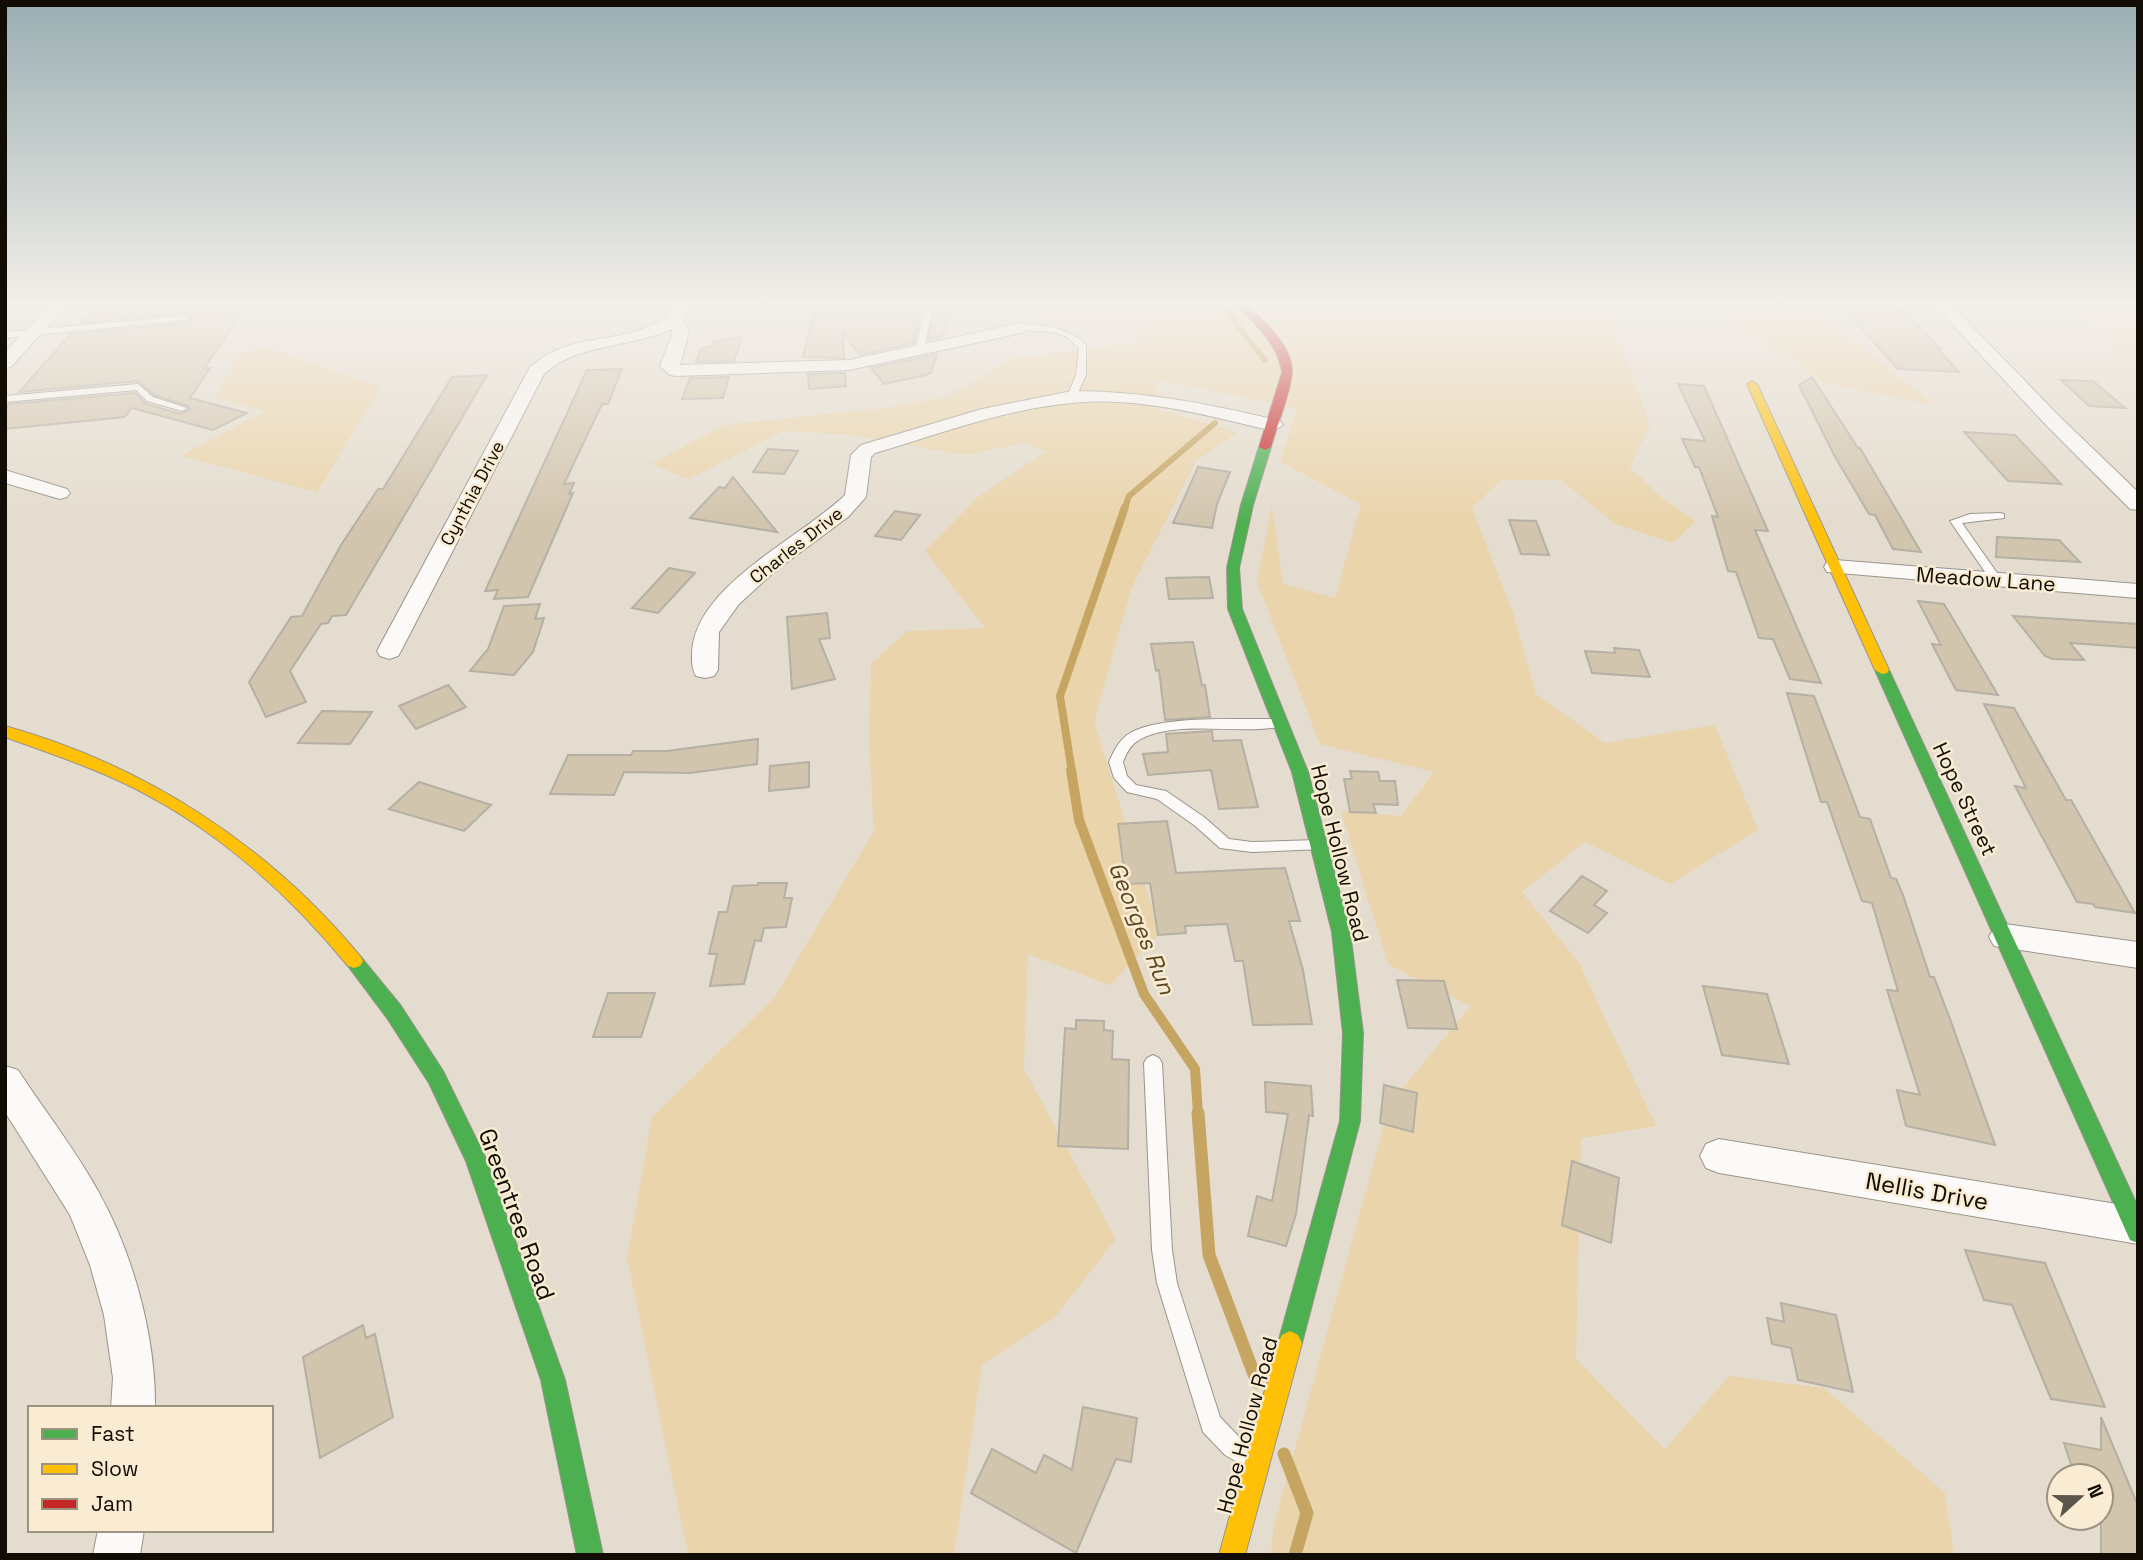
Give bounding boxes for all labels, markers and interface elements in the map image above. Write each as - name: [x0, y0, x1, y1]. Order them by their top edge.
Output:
- street label: Cynthia Drive: [435, 437, 509, 549]
- street label: Charles Drive: [745, 501, 847, 589]
- street label: Meadow Lane: [1915, 561, 2057, 597]
- street label: Hope Street: [1927, 738, 2003, 860]
- street label: Hope Hollow Road: [1305, 762, 1375, 944]
- water label: Georges Run: [1102, 857, 1183, 1000]
- street label: Greentree Road: [472, 1124, 562, 1304]
- street label: Nellis Drive: [1863, 1165, 1991, 1217]
- street label: Hope Hollow Road: [1210, 1334, 1284, 1516]
- legend: [28, 1406, 273, 1532]
- text: Fast: [91, 1420, 135, 1447]
- text: Slow: [91, 1455, 139, 1482]
- north arrow: [2045, 1462, 2115, 1532]
- text: N: [2081, 1481, 2109, 1502]
- text: Jam: [91, 1490, 133, 1517]

